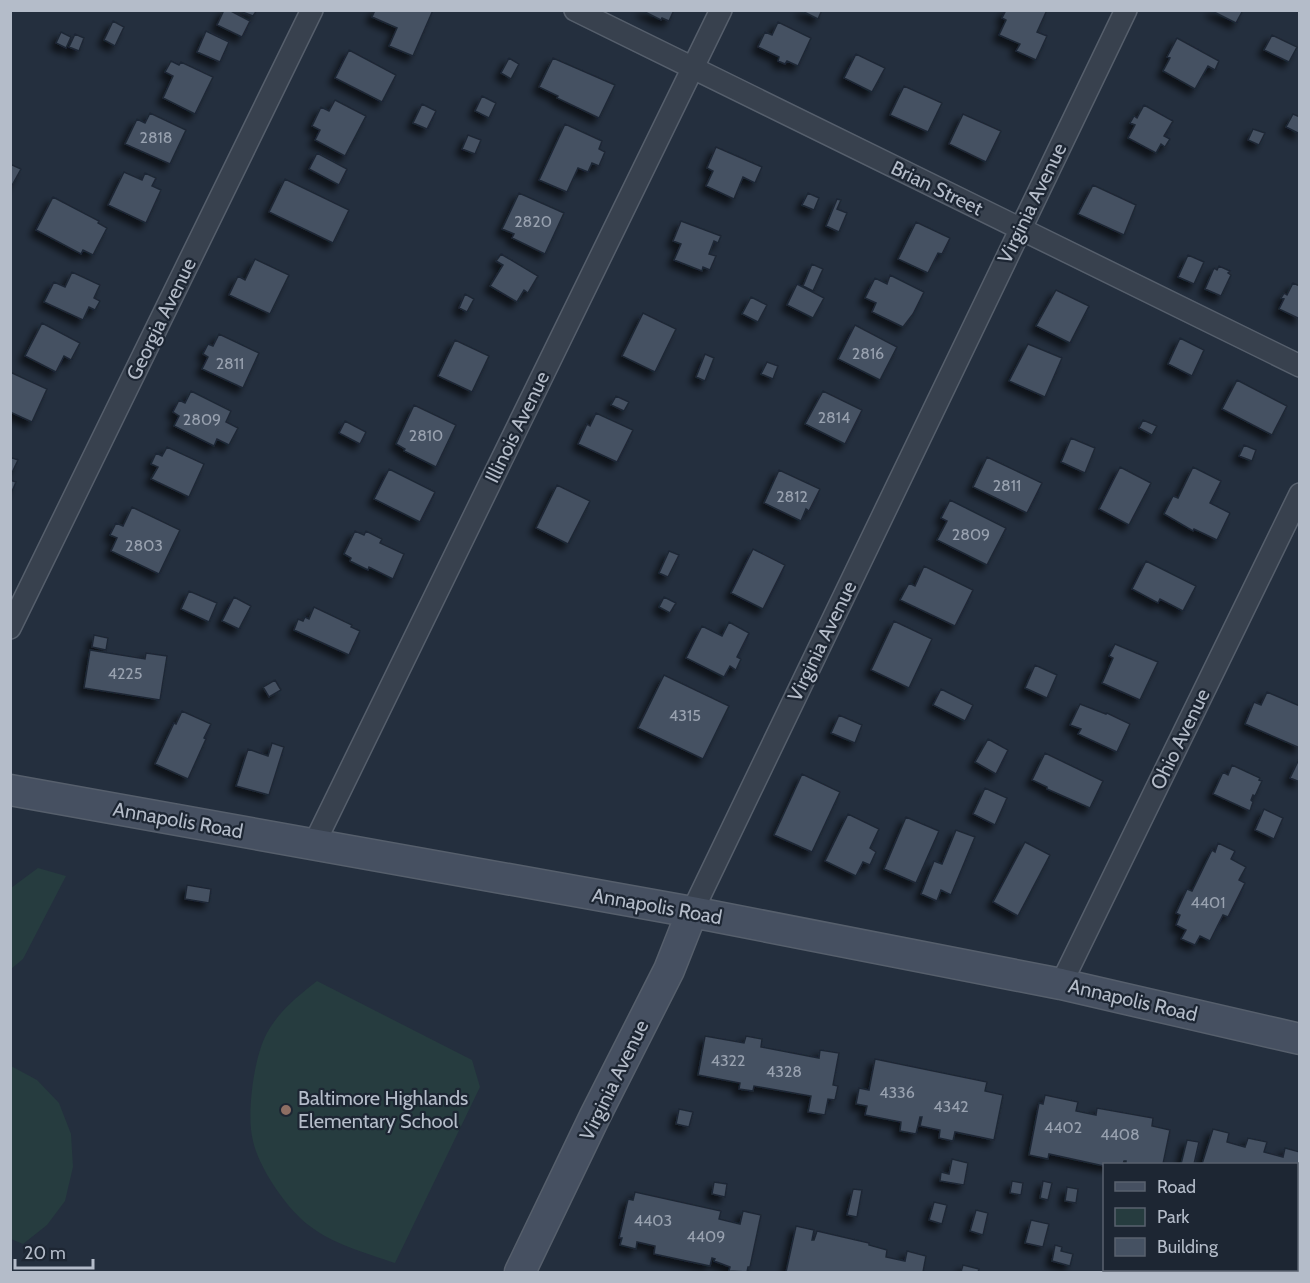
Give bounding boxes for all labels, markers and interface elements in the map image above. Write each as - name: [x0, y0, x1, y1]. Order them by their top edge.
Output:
- house number: 2818: [140, 128, 173, 147]
- street label: Virginia Avenue: [992, 139, 1072, 267]
- street label: Brian Street: [887, 156, 987, 221]
- house number: 2820: [514, 212, 552, 231]
- street label: Georgia Avenue: [121, 254, 201, 384]
- house number: 2816: [852, 344, 884, 363]
- house number: 2811: [216, 354, 244, 373]
- street label: Illinois Avenue: [480, 367, 554, 487]
- house number: 2814: [818, 408, 850, 427]
- house number: 2809: [183, 410, 221, 429]
- house number: 2810: [409, 426, 443, 445]
- house number: 2811: [993, 476, 1021, 495]
- house number: 2812: [776, 487, 808, 506]
- house number: 2809: [952, 525, 990, 544]
- house number: 2803: [125, 536, 163, 555]
- street label: Virginia Avenue: [782, 577, 862, 705]
- house number: 4225: [108, 664, 142, 683]
- street label: Ohio Avenue: [1145, 685, 1215, 793]
- house number: 4315: [669, 706, 701, 725]
- street label: Annapolis Road: [111, 797, 245, 843]
- street label: Annapolis Road: [590, 883, 724, 929]
- house number: 4401: [1191, 893, 1225, 912]
- street label: Annapolis Road: [1066, 974, 1200, 1026]
- street label: Virginia Avenue: [574, 1016, 654, 1144]
- house number: 4322: [711, 1051, 745, 1070]
- house number: 4328: [766, 1062, 802, 1081]
- house number: 4336: [879, 1083, 915, 1102]
- place label: Baltimore Highlands Elementary School: [298, 1086, 468, 1133]
- house number: 4342: [933, 1097, 969, 1116]
- marker: Baltimore Highlands Elementary School: [279, 1103, 293, 1117]
- house number: 4402: [1044, 1118, 1082, 1137]
- house number: 4408: [1100, 1125, 1140, 1144]
- legend: [1103, 1163, 1298, 1271]
- text: Road: [1157, 1176, 1196, 1198]
- text: Park: [1157, 1206, 1190, 1228]
- house number: 4403: [634, 1211, 672, 1230]
- house number: 4409: [687, 1227, 725, 1246]
- scale bar: [15, 1232, 93, 1270]
- text: Building: [1157, 1236, 1219, 1258]
- text: 20 m: [24, 1242, 66, 1264]

